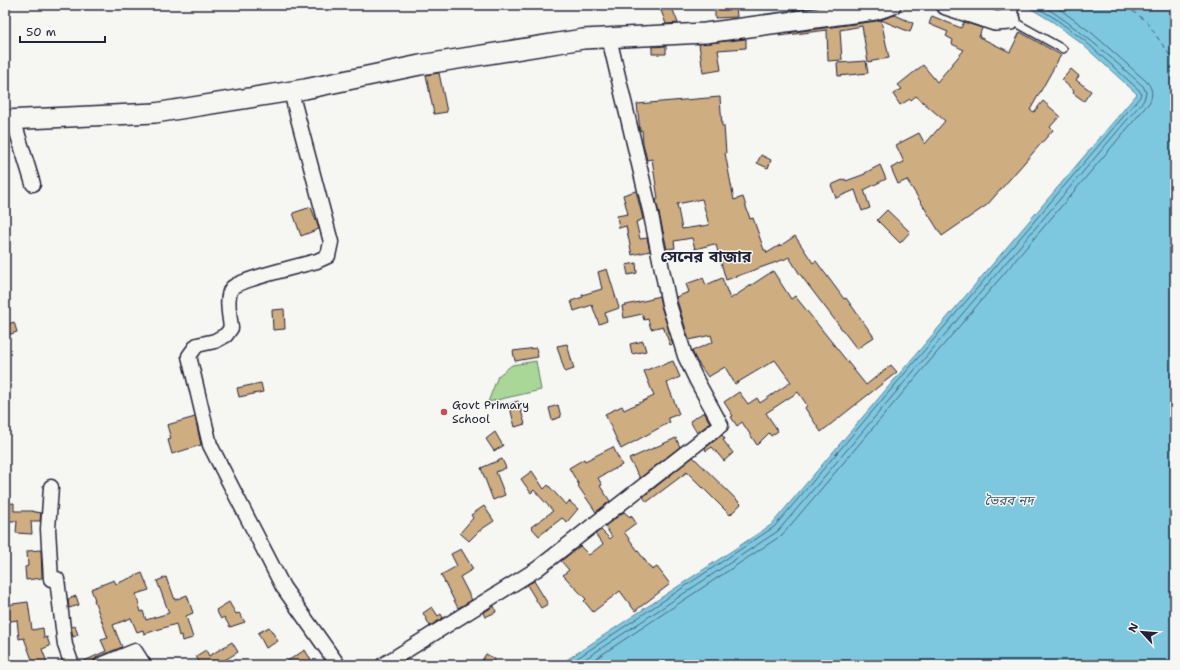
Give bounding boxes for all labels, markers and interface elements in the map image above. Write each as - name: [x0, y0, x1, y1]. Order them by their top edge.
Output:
- scale bar: [20, 18, 105, 44]
- text: 50 m: [26, 24, 56, 40]
- district label: সেনের বাজার: [661, 246, 752, 267]
- place label: Govt Primary School: [452, 397, 529, 427]
- marker: Govt Primary School: [439, 407, 449, 417]
- water label: ভৈরব নদ: [985, 492, 1036, 509]
- north arrow: [1122, 612, 1162, 652]
- text: N: [1125, 620, 1142, 635]

